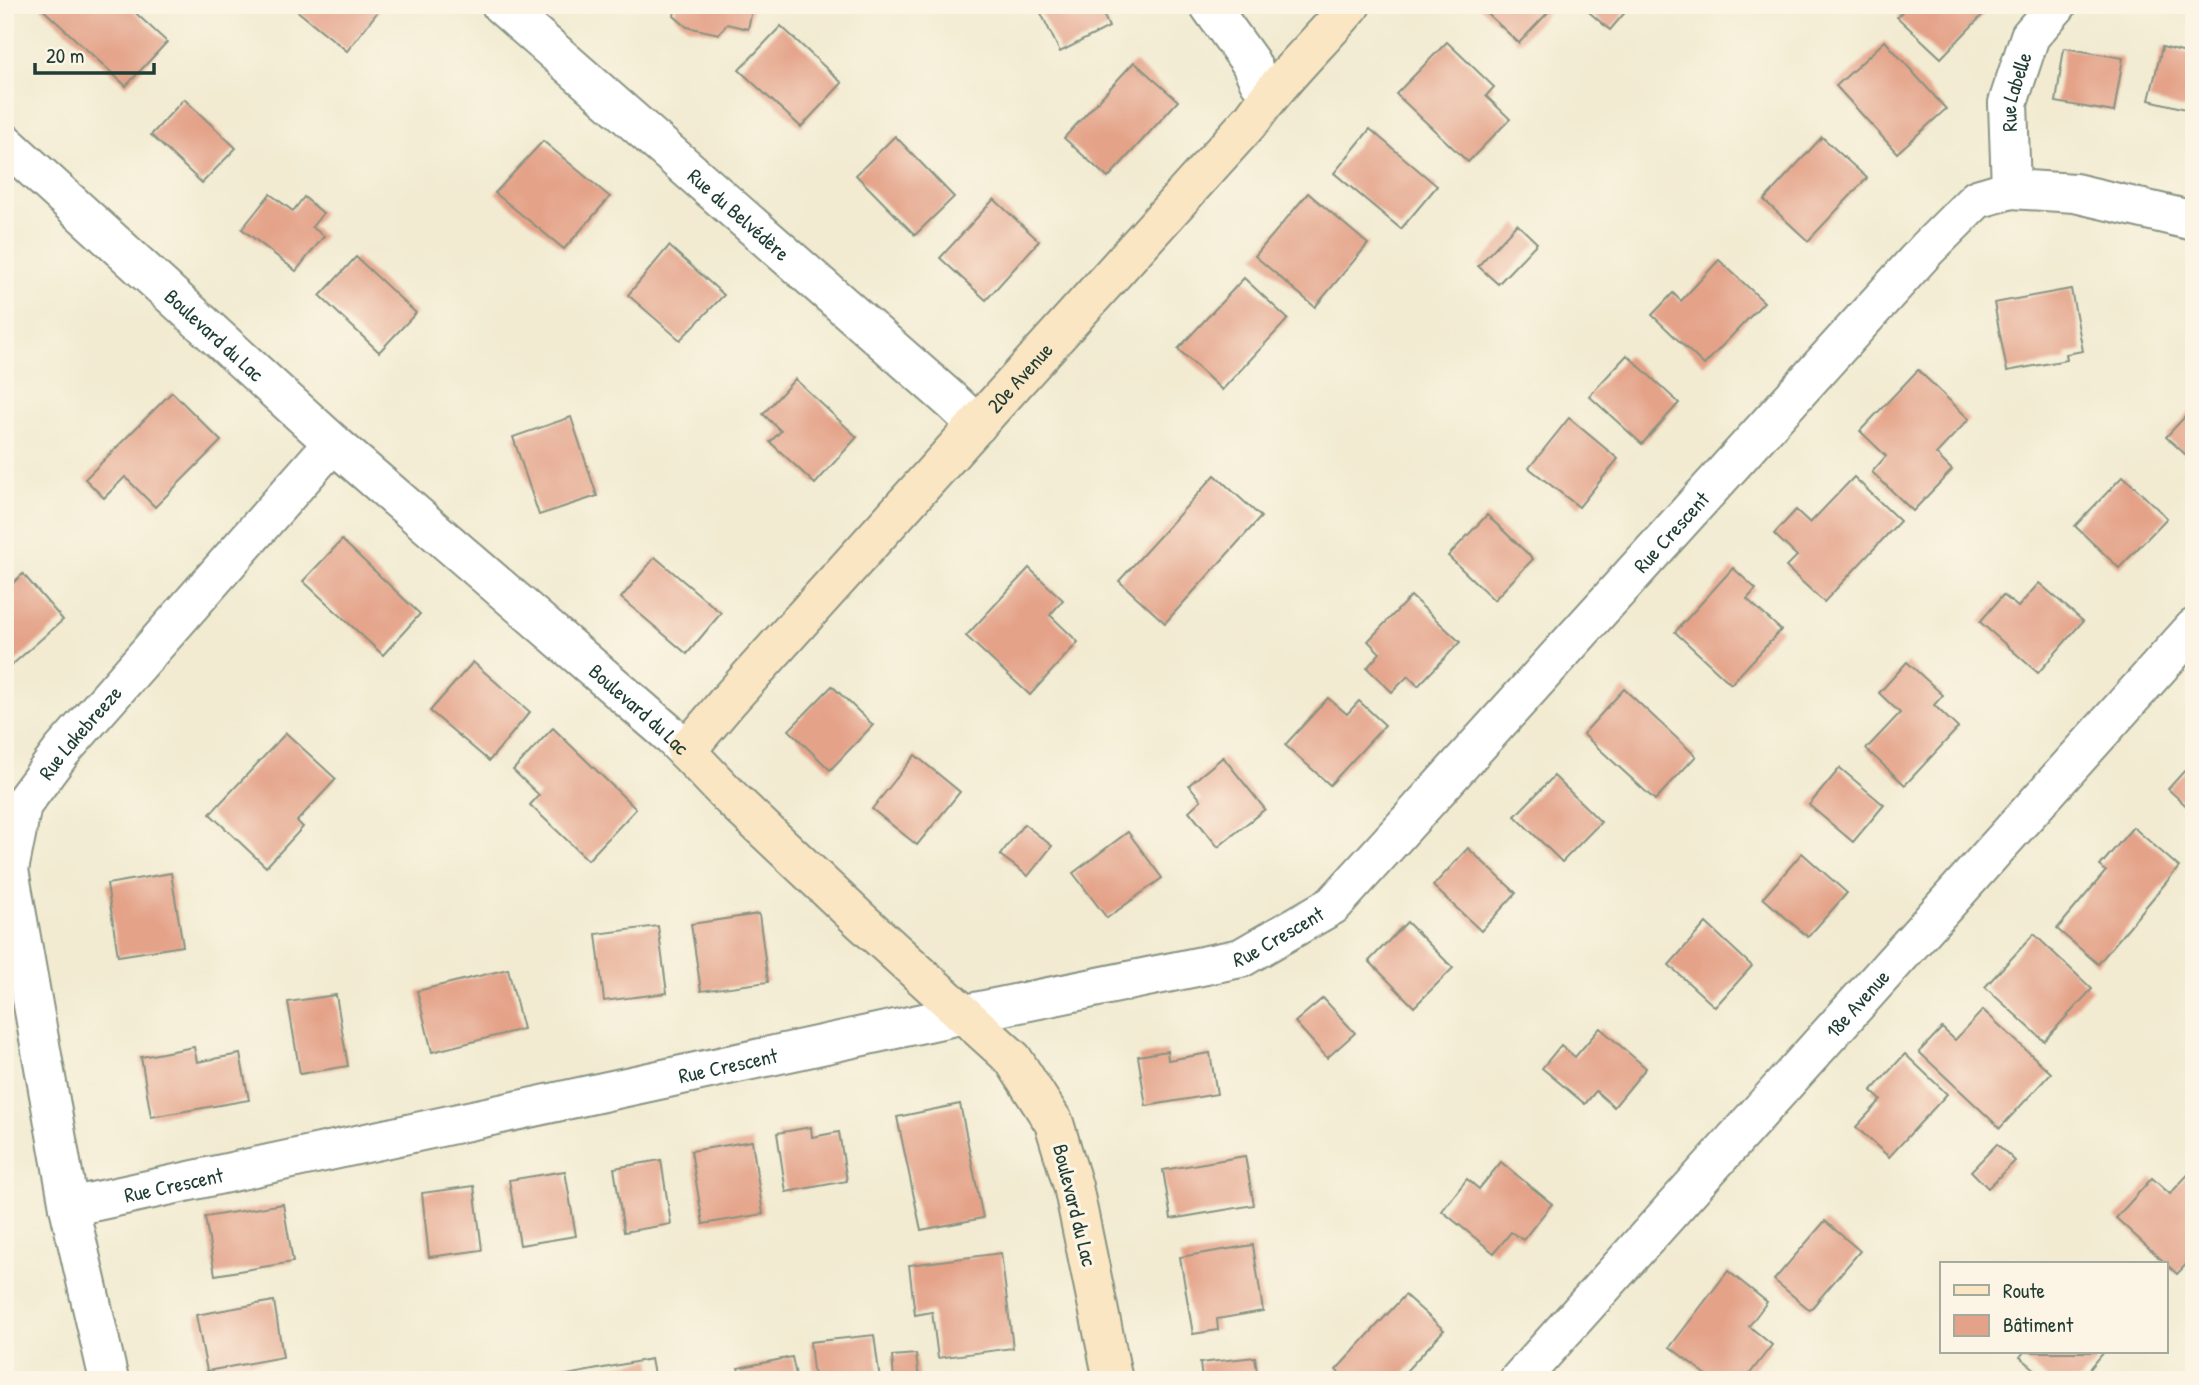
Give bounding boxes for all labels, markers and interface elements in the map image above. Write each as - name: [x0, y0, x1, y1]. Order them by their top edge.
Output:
- scale bar: [35, 32, 154, 76]
- text: 20 m: [46, 41, 84, 70]
- street label: Rue Labelle: [1993, 48, 2038, 132]
- street label: Rue du Belvédère: [682, 161, 796, 267]
- street label: Boulevard du Lac: [159, 282, 271, 388]
- street label: 20e Avenue: [980, 336, 1059, 419]
- street label: Rue Crescent: [1627, 484, 1716, 579]
- street label: Boulevard du Lac: [583, 656, 696, 761]
- street label: Rue Lakebreeze: [31, 679, 128, 785]
- street label: Rue Crescent: [1231, 899, 1330, 974]
- street label: 18e Avenue: [1818, 963, 1896, 1044]
- street label: Rue Crescent: [676, 1040, 781, 1090]
- street label: Boulevard du Lac: [1046, 1141, 1104, 1270]
- street label: Rue Crescent: [121, 1160, 227, 1209]
- legend: [1940, 1262, 2168, 1354]
- text: Route: [2003, 1276, 2045, 1305]
- text: Bâtiment: [2003, 1310, 2074, 1339]

